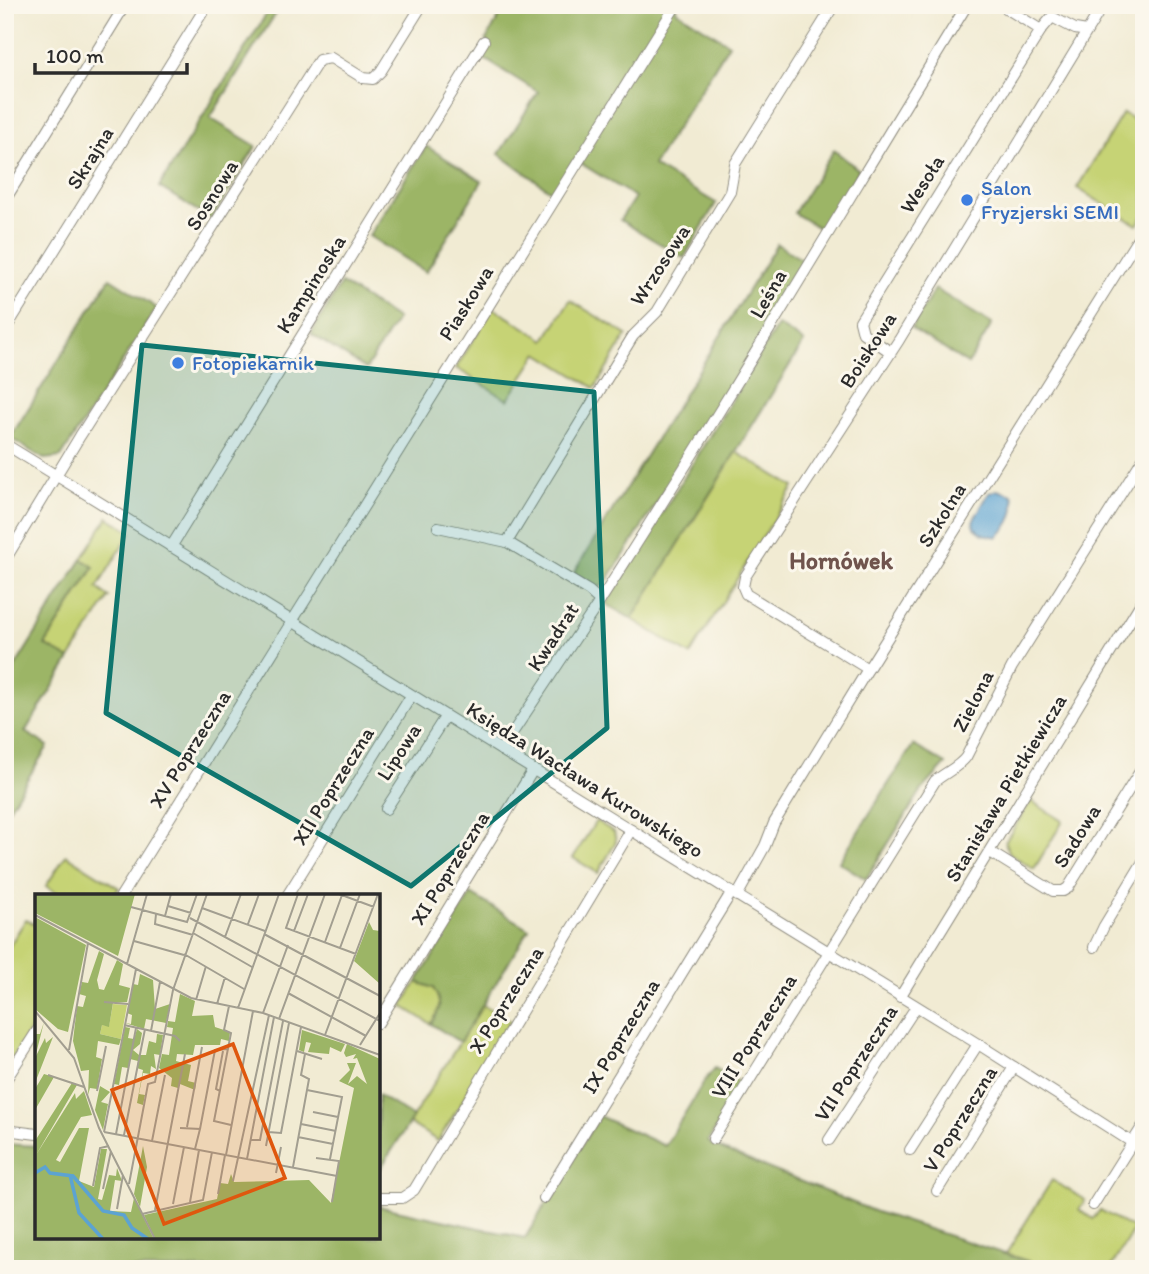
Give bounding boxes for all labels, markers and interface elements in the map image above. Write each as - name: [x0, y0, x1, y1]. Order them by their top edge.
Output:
- scale bar: [35, 32, 187, 76]
- text: 100 m: [46, 43, 104, 68]
- street label: Skrajna: [61, 122, 118, 194]
- street label: Wesoła: [894, 150, 949, 218]
- street label: Sosnowa: [180, 155, 243, 235]
- place label: Salon Fryzjerski SEMI: [981, 175, 1119, 224]
- marker: Salon Fryzjerski SEMI: [959, 192, 975, 208]
- street label: Wrzosowa: [624, 219, 695, 310]
- street label: Kampinoska: [270, 230, 351, 338]
- street label: Piaskowa: [433, 261, 498, 345]
- street label: Leśna: [744, 265, 791, 323]
- street label: Boiskowa: [834, 307, 901, 392]
- place label: Fotopiekarnik: [192, 350, 314, 375]
- marker: Fotopiekarnik: [170, 355, 186, 371]
- street label: Szkolna: [912, 478, 971, 552]
- district label: Hornówek: [789, 546, 893, 575]
- street label: Kwadrat: [521, 598, 584, 675]
- street label: Zielona: [946, 666, 999, 736]
- street label: XV Poprzeczna: [143, 685, 236, 812]
- street label: Stanisława Pietkiewicza: [940, 689, 1072, 886]
- street label: Księdza Wacława Kurowskiego: [462, 696, 708, 863]
- street label: Lipowa: [371, 718, 426, 785]
- street label: XII Poprzeczna: [286, 722, 379, 850]
- street label: Sadowa: [1047, 799, 1106, 872]
- street label: XI Poprzeczna: [405, 806, 495, 929]
- inset map: [35, 894, 380, 1239]
- street label: X Poprzeczna: [463, 941, 549, 1058]
- street label: VIII Poprzeczna: [705, 969, 802, 1103]
- street label: IX Poprzeczna: [576, 974, 665, 1098]
- street label: VII Poprzeczna: [809, 1000, 903, 1126]
- street label: V Poprzeczna: [917, 1061, 1002, 1177]

